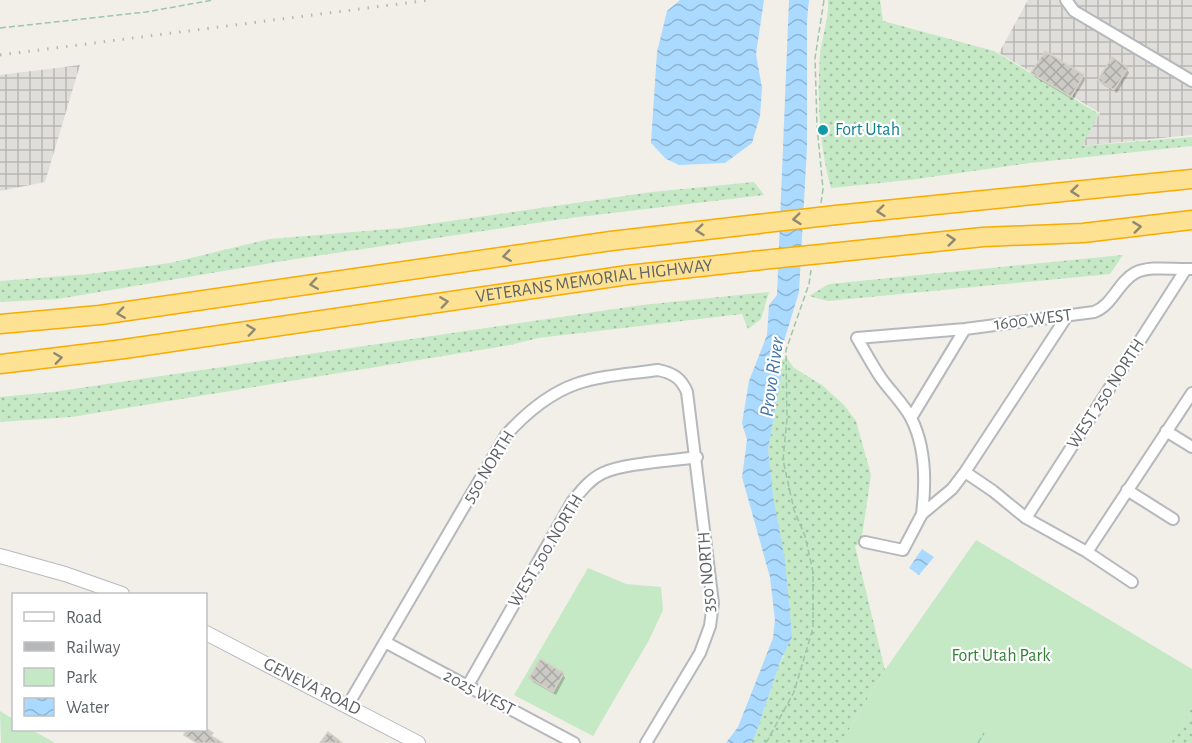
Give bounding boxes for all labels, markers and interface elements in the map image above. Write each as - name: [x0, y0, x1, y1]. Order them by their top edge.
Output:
- place label: Fort Utah: [835, 121, 900, 139]
- marker: Fort Utah: [816, 123, 830, 137]
- one-way arrow: [1071, 184, 1080, 197]
- one-way arrow: [876, 204, 886, 216]
- one-way arrow: [792, 212, 801, 225]
- one-way arrow: [1133, 221, 1142, 234]
- one-way arrow: [695, 223, 704, 236]
- one-way arrow: [946, 234, 955, 247]
- one-way arrow: [502, 250, 511, 262]
- street label: VETERANS MEMORIAL HIGHWAY: [474, 257, 714, 306]
- one-way arrow: [309, 278, 318, 290]
- one-way arrow: [439, 297, 449, 309]
- one-way arrow: [116, 306, 125, 318]
- street label: 1600 WEST: [993, 306, 1073, 334]
- one-way arrow: [246, 325, 256, 337]
- water label: Provo River: [757, 336, 788, 418]
- street label: WEST 250 NORTH: [1064, 336, 1148, 452]
- one-way arrow: [54, 353, 63, 365]
- street label: 550 NORTH: [460, 428, 518, 506]
- street label: WEST 500 NORTH: [505, 491, 587, 611]
- street label: 350 NORTH: [695, 531, 719, 613]
- legend: [12, 593, 207, 731]
- text: Road: [66, 609, 102, 627]
- text: Railway: [66, 639, 121, 657]
- park label: Fort Utah Park: [951, 647, 1051, 665]
- street label: GENEVA ROAD: [260, 655, 364, 719]
- street label: 2025 WEST: [440, 667, 518, 719]
- text: Park: [66, 669, 98, 687]
- text: Water: [66, 699, 109, 717]

